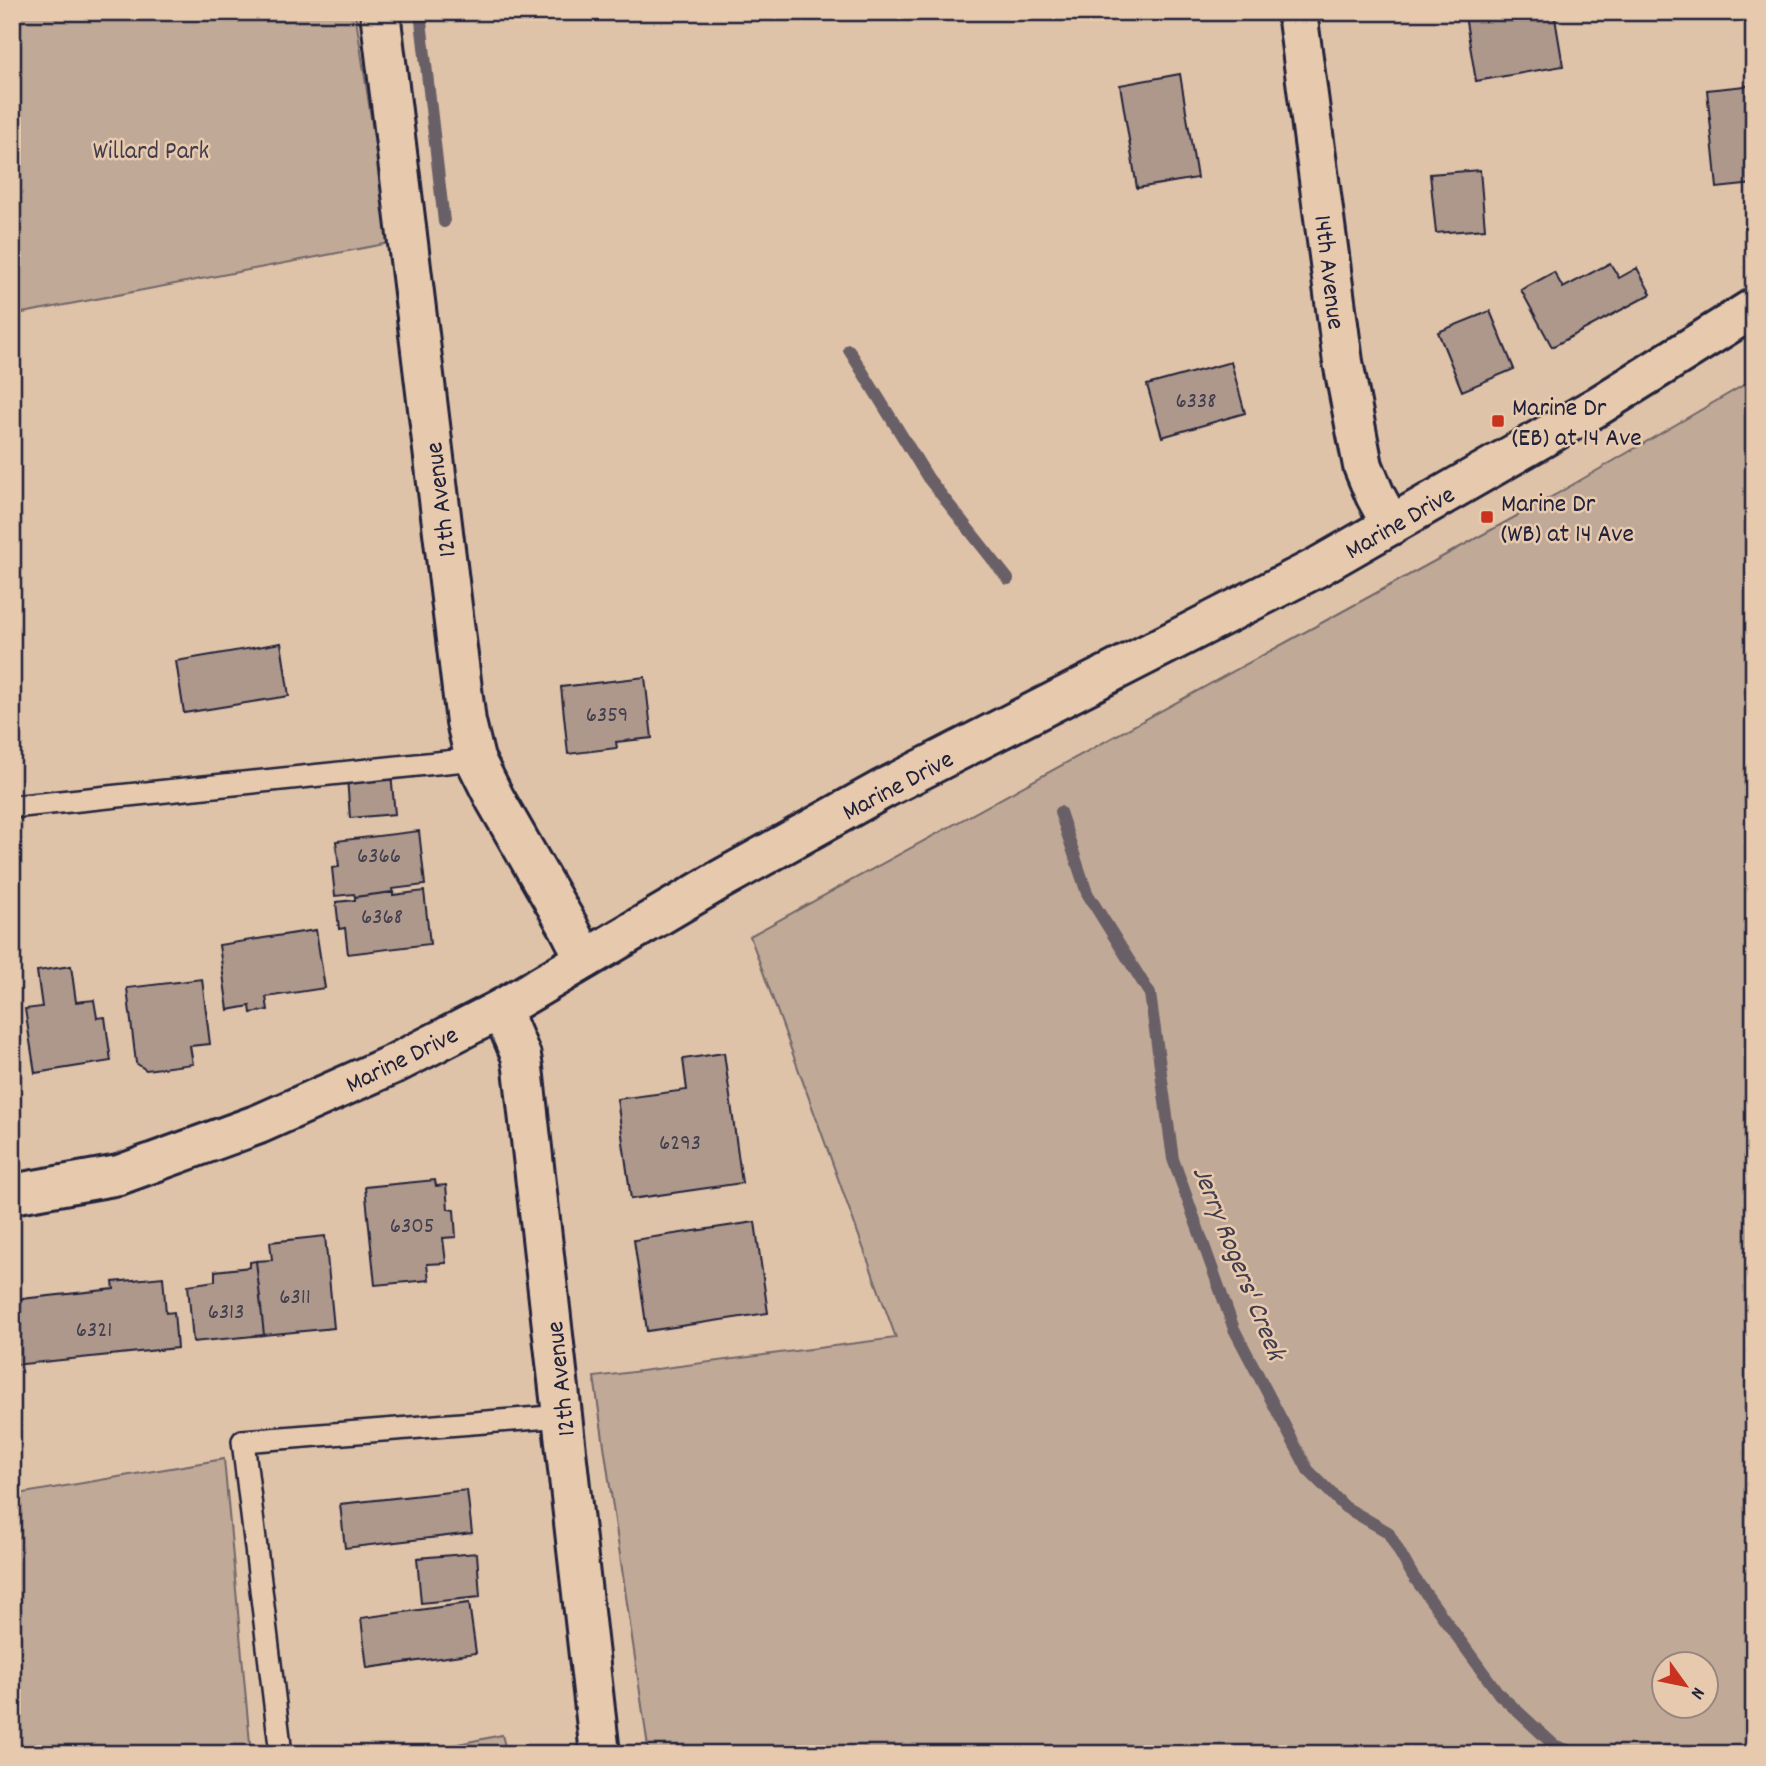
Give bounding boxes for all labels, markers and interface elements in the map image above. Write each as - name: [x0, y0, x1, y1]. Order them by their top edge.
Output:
- park label: Willard Park: [93, 134, 209, 171]
- street label: 14th Avenue: [1302, 213, 1353, 332]
- house number: 6338: [1176, 386, 1216, 419]
- place label: Marine Dr (EB) at 14 Ave: [1512, 391, 1642, 458]
- marker: Marine Dr (EB) at 14 Ave: [1490, 413, 1506, 429]
- street label: 12th Avenue: [417, 440, 468, 559]
- street label: Marine Drive: [1339, 478, 1463, 570]
- place label: Marine Dr (WB) at 14 Ave: [1501, 487, 1634, 554]
- marker: Marine Dr (WB) at 14 Ave: [1479, 509, 1495, 525]
- house number: 6359: [586, 700, 628, 733]
- street label: Marine Drive: [836, 742, 961, 832]
- house number: 6366: [357, 841, 401, 874]
- house number: 6368: [361, 902, 403, 935]
- street label: Marine Drive: [340, 1018, 465, 1104]
- house number: 6293: [659, 1128, 701, 1161]
- water label: Jerry Rogers' Creek: [1179, 1161, 1294, 1369]
- house number: 6305: [390, 1211, 434, 1244]
- house number: 6311: [279, 1282, 311, 1315]
- house number: 6313: [208, 1297, 244, 1330]
- house number: 6321: [76, 1315, 112, 1348]
- street label: 12th Avenue: [538, 1319, 587, 1438]
- north arrow: [1650, 1650, 1720, 1720]
- text: N: [1682, 1681, 1710, 1704]

